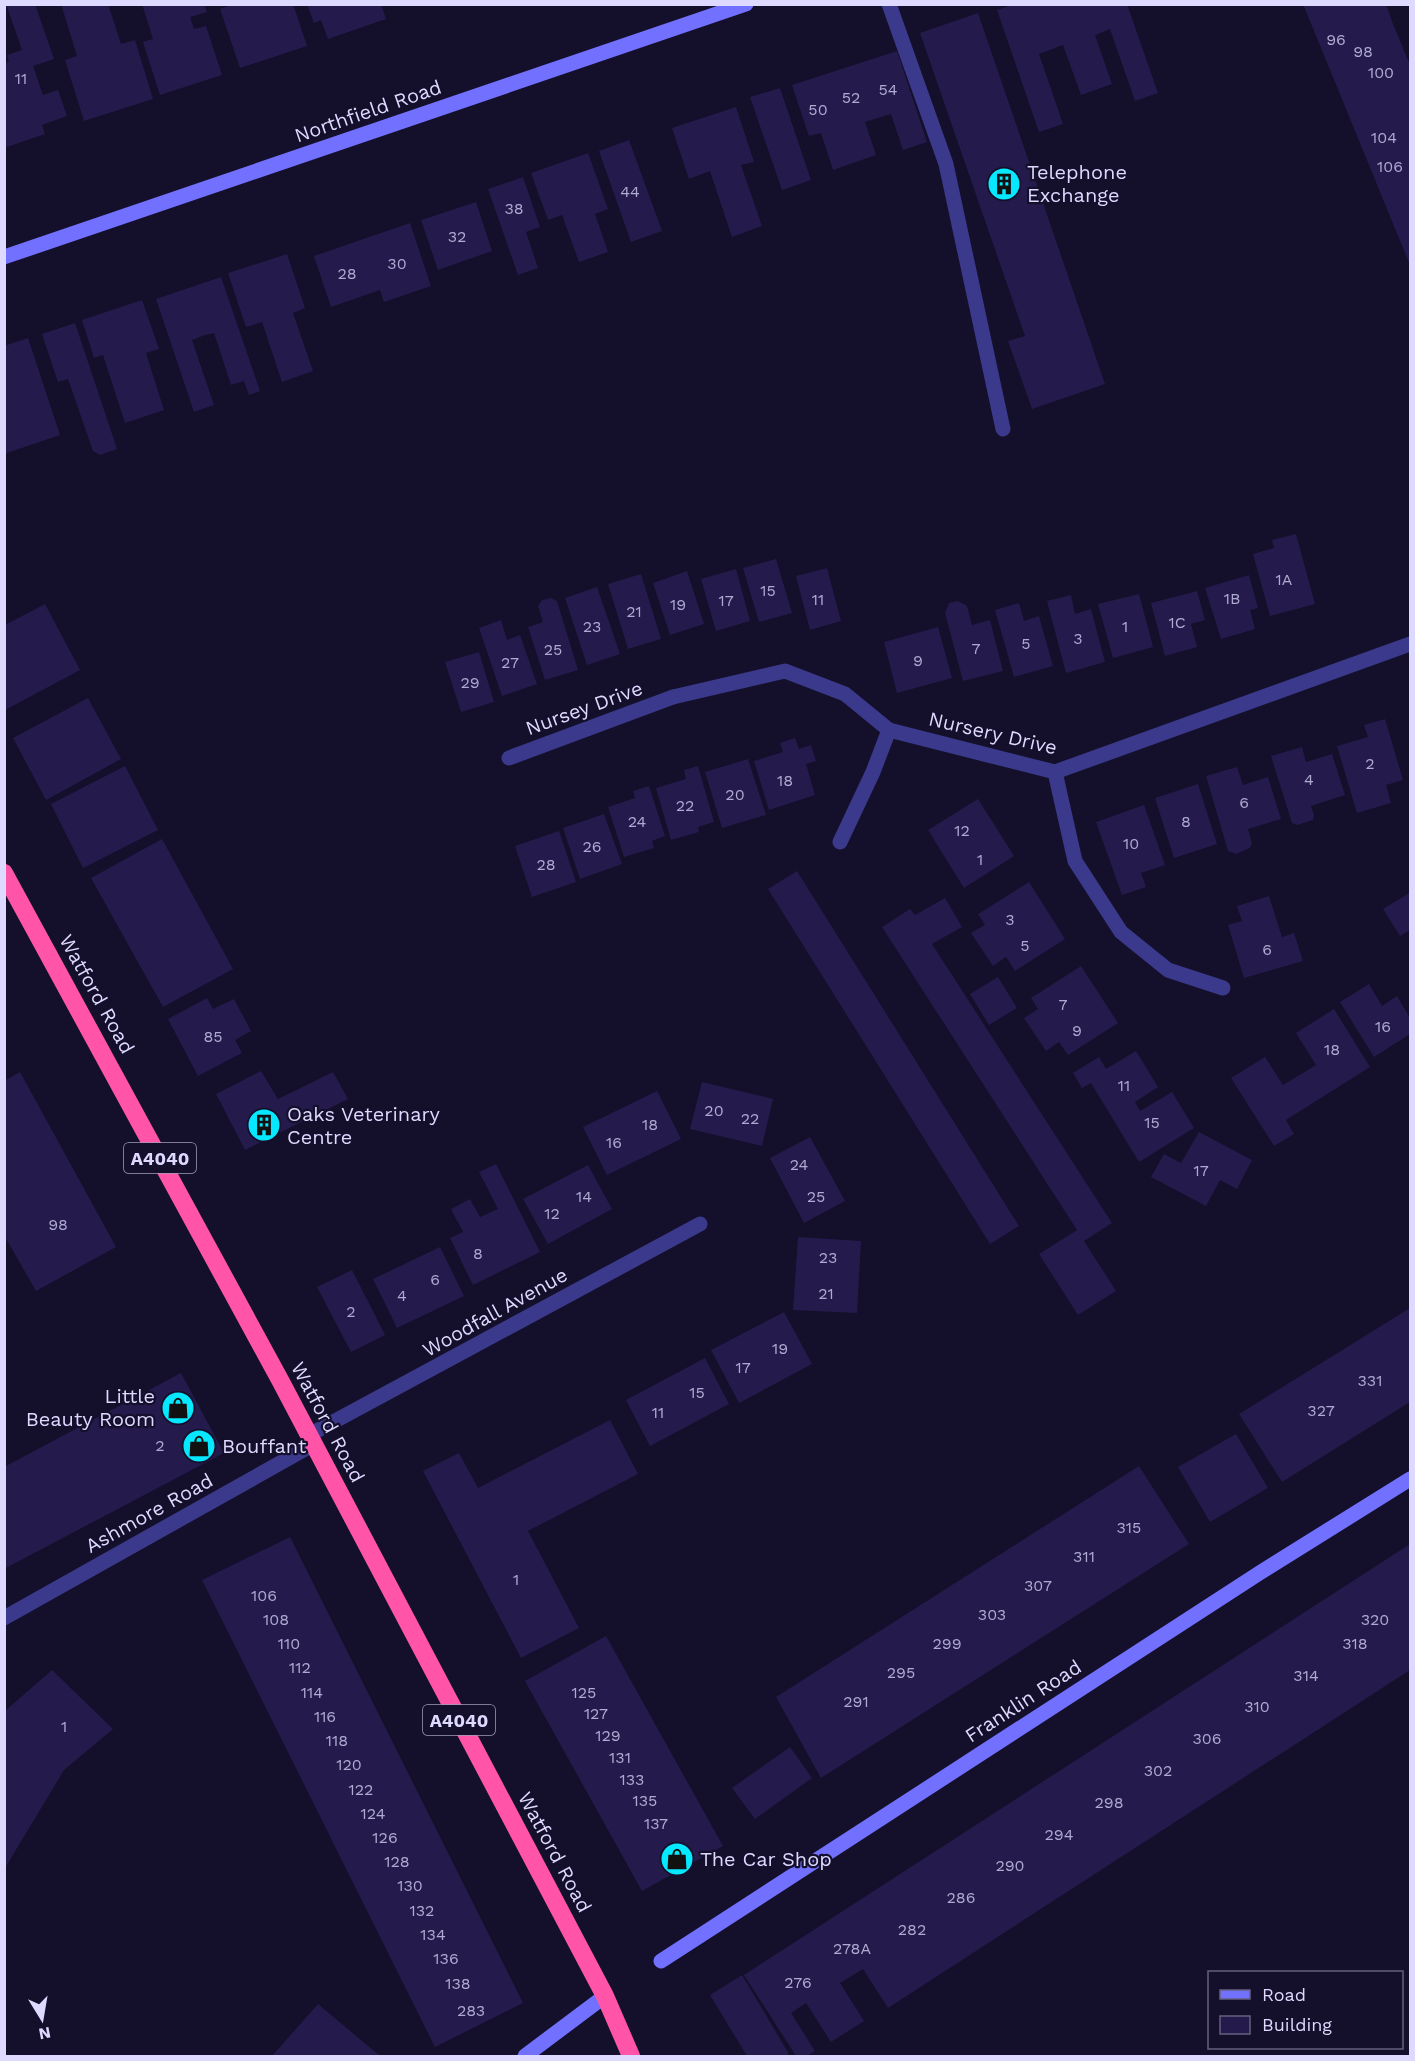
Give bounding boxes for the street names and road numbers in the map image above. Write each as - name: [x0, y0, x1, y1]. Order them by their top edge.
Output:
- street label: Northfield Road: [291, 75, 445, 147]
- street label: Nursey Drive: [522, 676, 646, 740]
- street label: Nursery Drive: [926, 707, 1060, 759]
- street label: Watford Road: [54, 930, 140, 1058]
- road number: A4040: [124, 1143, 196, 1173]
- street label: Woodfall Avenue: [418, 1262, 572, 1362]
- street label: Watford Road: [286, 1358, 370, 1486]
- street label: Ashmore Road: [81, 1468, 217, 1558]
- street label: Franklin Road: [960, 1655, 1086, 1747]
- road number: A4040: [423, 1705, 495, 1735]
- street label: Watford Road: [513, 1788, 597, 1916]

